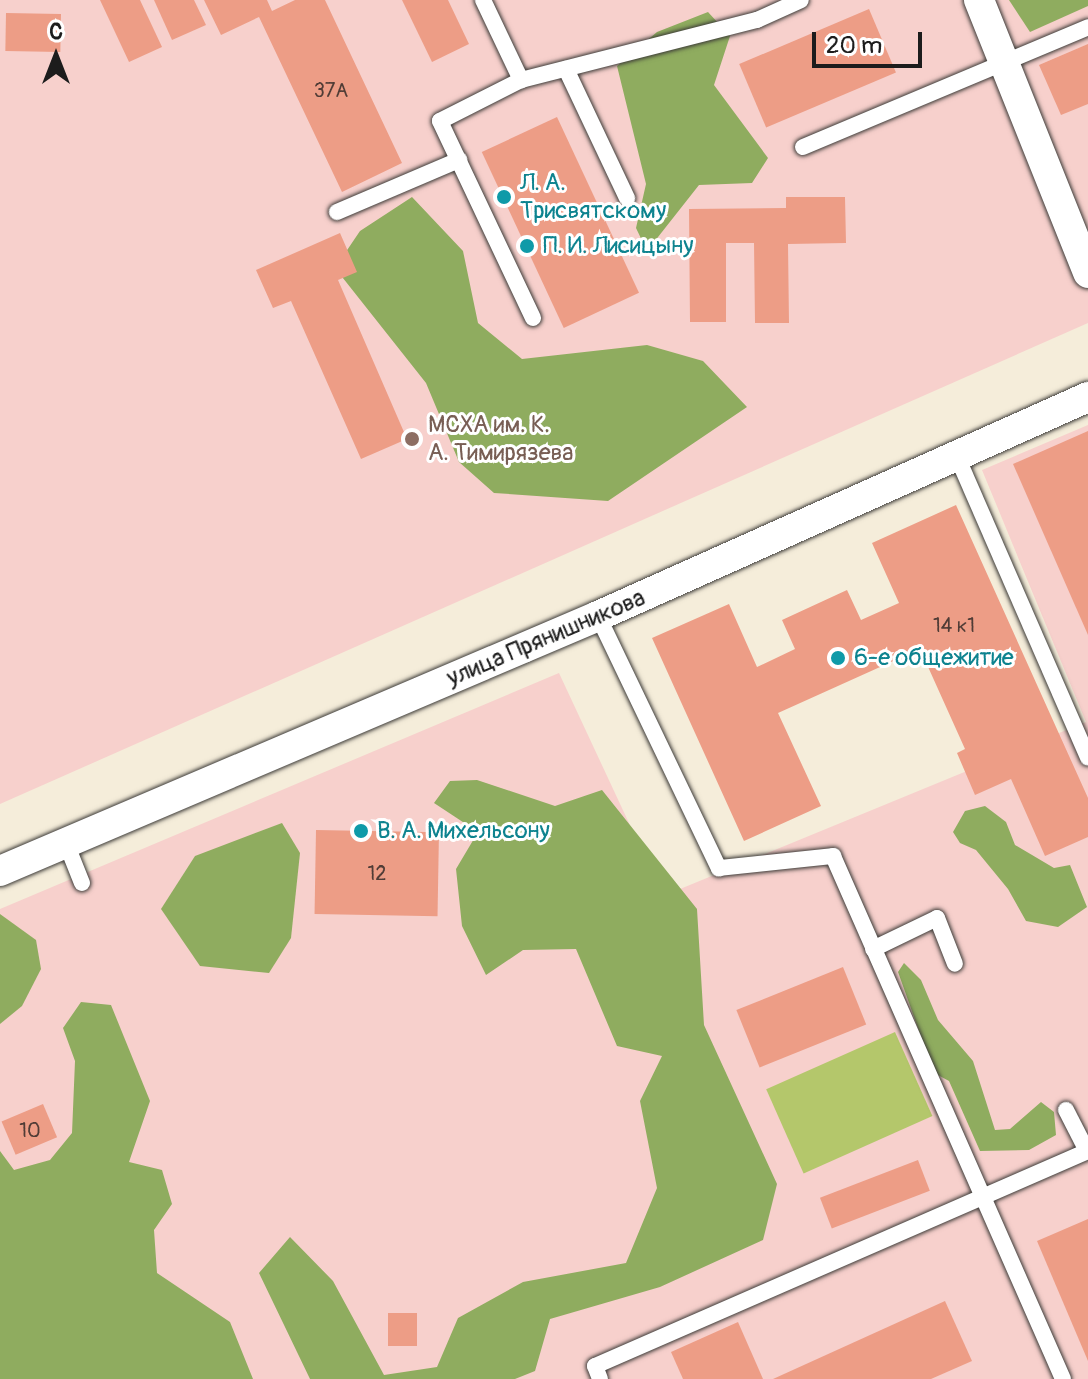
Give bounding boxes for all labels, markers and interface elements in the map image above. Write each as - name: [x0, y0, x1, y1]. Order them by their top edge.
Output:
- north arrow: [16, 16, 96, 96]
- scale bar: [816, 16, 926, 66]
- text: С: [49, 18, 63, 46]
- text: 20 m: [826, 31, 882, 60]
- house number: 37А: [314, 78, 348, 102]
- place label: Л. А. Трисвятскому: [520, 169, 666, 225]
- marker: Л. А. Трисвятскому: [495, 188, 513, 206]
- place label: П. И. Лисицыну: [543, 232, 693, 260]
- marker: П. И. Лисицыну: [518, 237, 536, 255]
- place label: МСХА им. К. А. Тимирязева: [428, 411, 574, 467]
- marker: МСХА им. К. А. Тимирязева: [403, 430, 421, 448]
- street label: улица Прянишникова: [443, 583, 649, 693]
- house number: 14 к1: [933, 613, 975, 637]
- place label: 6-е общежитие: [854, 644, 1014, 672]
- marker: 6-е общежитие: [829, 649, 847, 667]
- place label: В. А. Михельсону: [377, 817, 550, 845]
- marker: В. А. Михельсону: [352, 822, 370, 840]
- house number: 12: [368, 861, 386, 885]
- house number: 10: [19, 1118, 41, 1142]

